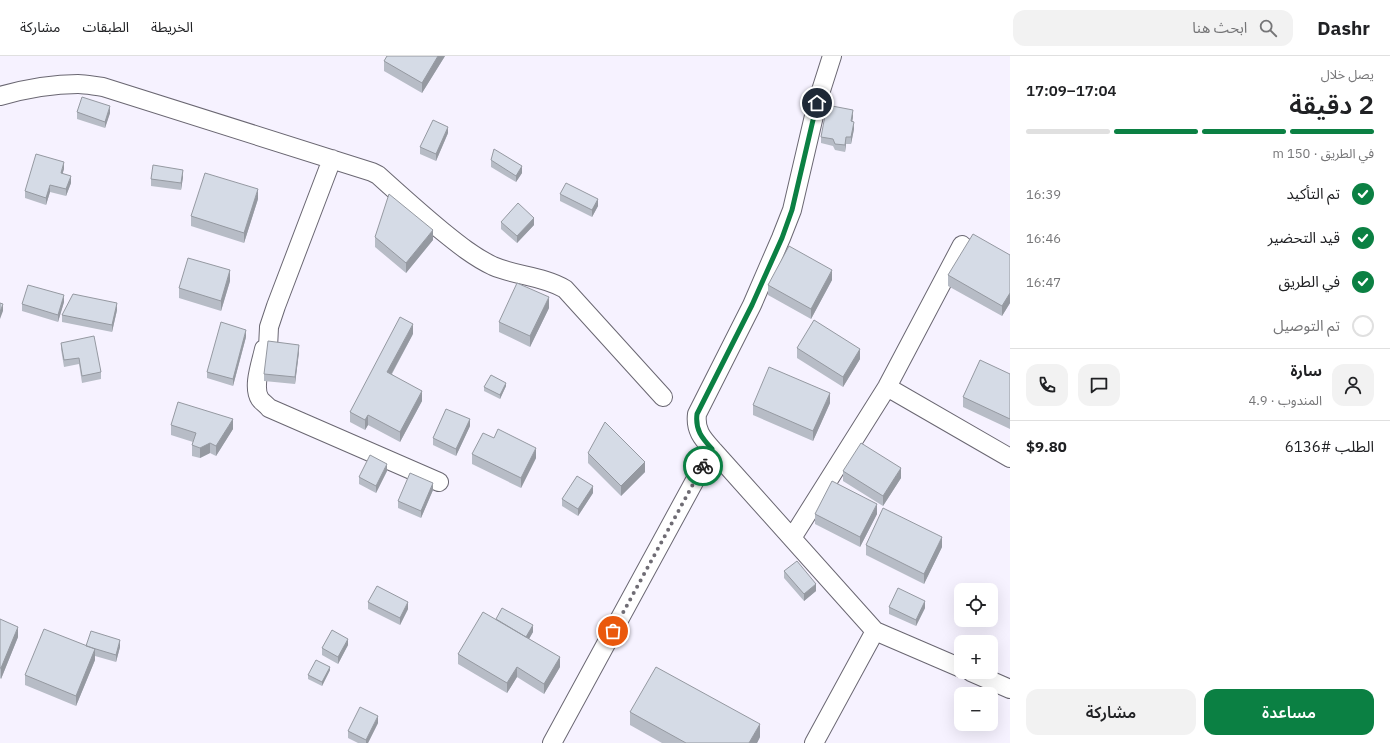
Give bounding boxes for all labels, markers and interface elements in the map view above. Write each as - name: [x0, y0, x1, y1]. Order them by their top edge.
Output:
- search box: [1013, 10, 1293, 46]
- text: Dashr: [1317, 16, 1370, 40]
- icon: search: [1257, 17, 1279, 39]
- text: مشاركة: [20, 18, 60, 36]
- text: الطبقات: [82, 18, 129, 36]
- text: الخريطة: [151, 18, 193, 36]
- text: ابحث هنا: [1192, 18, 1247, 37]
- text: يصل خلال: [1321, 66, 1374, 83]
- text: 17:04–17:09: [1026, 81, 1116, 100]
- pin: [800, 86, 834, 120]
- text: 2 دقيقة: [1289, 87, 1374, 121]
- icon: home: [806, 92, 828, 114]
- text: في الطريق · 150 m: [1272, 145, 1374, 162]
- icon: check: [1352, 183, 1374, 205]
- text: تم التأكيد: [1286, 184, 1340, 203]
- text: 16:39: [1026, 186, 1061, 203]
- icon: check: [1352, 227, 1374, 249]
- text: قيد التحضير: [1268, 228, 1340, 247]
- text: 16:46: [1026, 230, 1061, 247]
- icon: check: [1352, 271, 1374, 293]
- text: في الطريق: [1278, 272, 1340, 291]
- text: 16:47: [1026, 274, 1061, 291]
- text: تم التوصيل: [1273, 316, 1340, 335]
- text: سارة: [1290, 361, 1322, 380]
- button: phone: [1026, 364, 1068, 406]
- button: chat: [1078, 364, 1120, 406]
- button: person: [1332, 364, 1374, 406]
- text: المندوب · 4.9: [1248, 392, 1322, 409]
- text: $9.80: [1026, 437, 1067, 456]
- text: الطلب #6136: [1285, 437, 1374, 456]
- courier: [683, 446, 723, 486]
- icon: bike: [692, 455, 714, 477]
- map controls: [954, 583, 998, 731]
- button: locate: [954, 583, 998, 627]
- pin: [596, 614, 630, 648]
- icon: bag: [602, 620, 624, 642]
- button: +: [954, 635, 998, 679]
- button: −: [954, 687, 998, 731]
- button: مشاركة: [1026, 689, 1196, 735]
- button: مساعدة: [1204, 689, 1374, 735]

